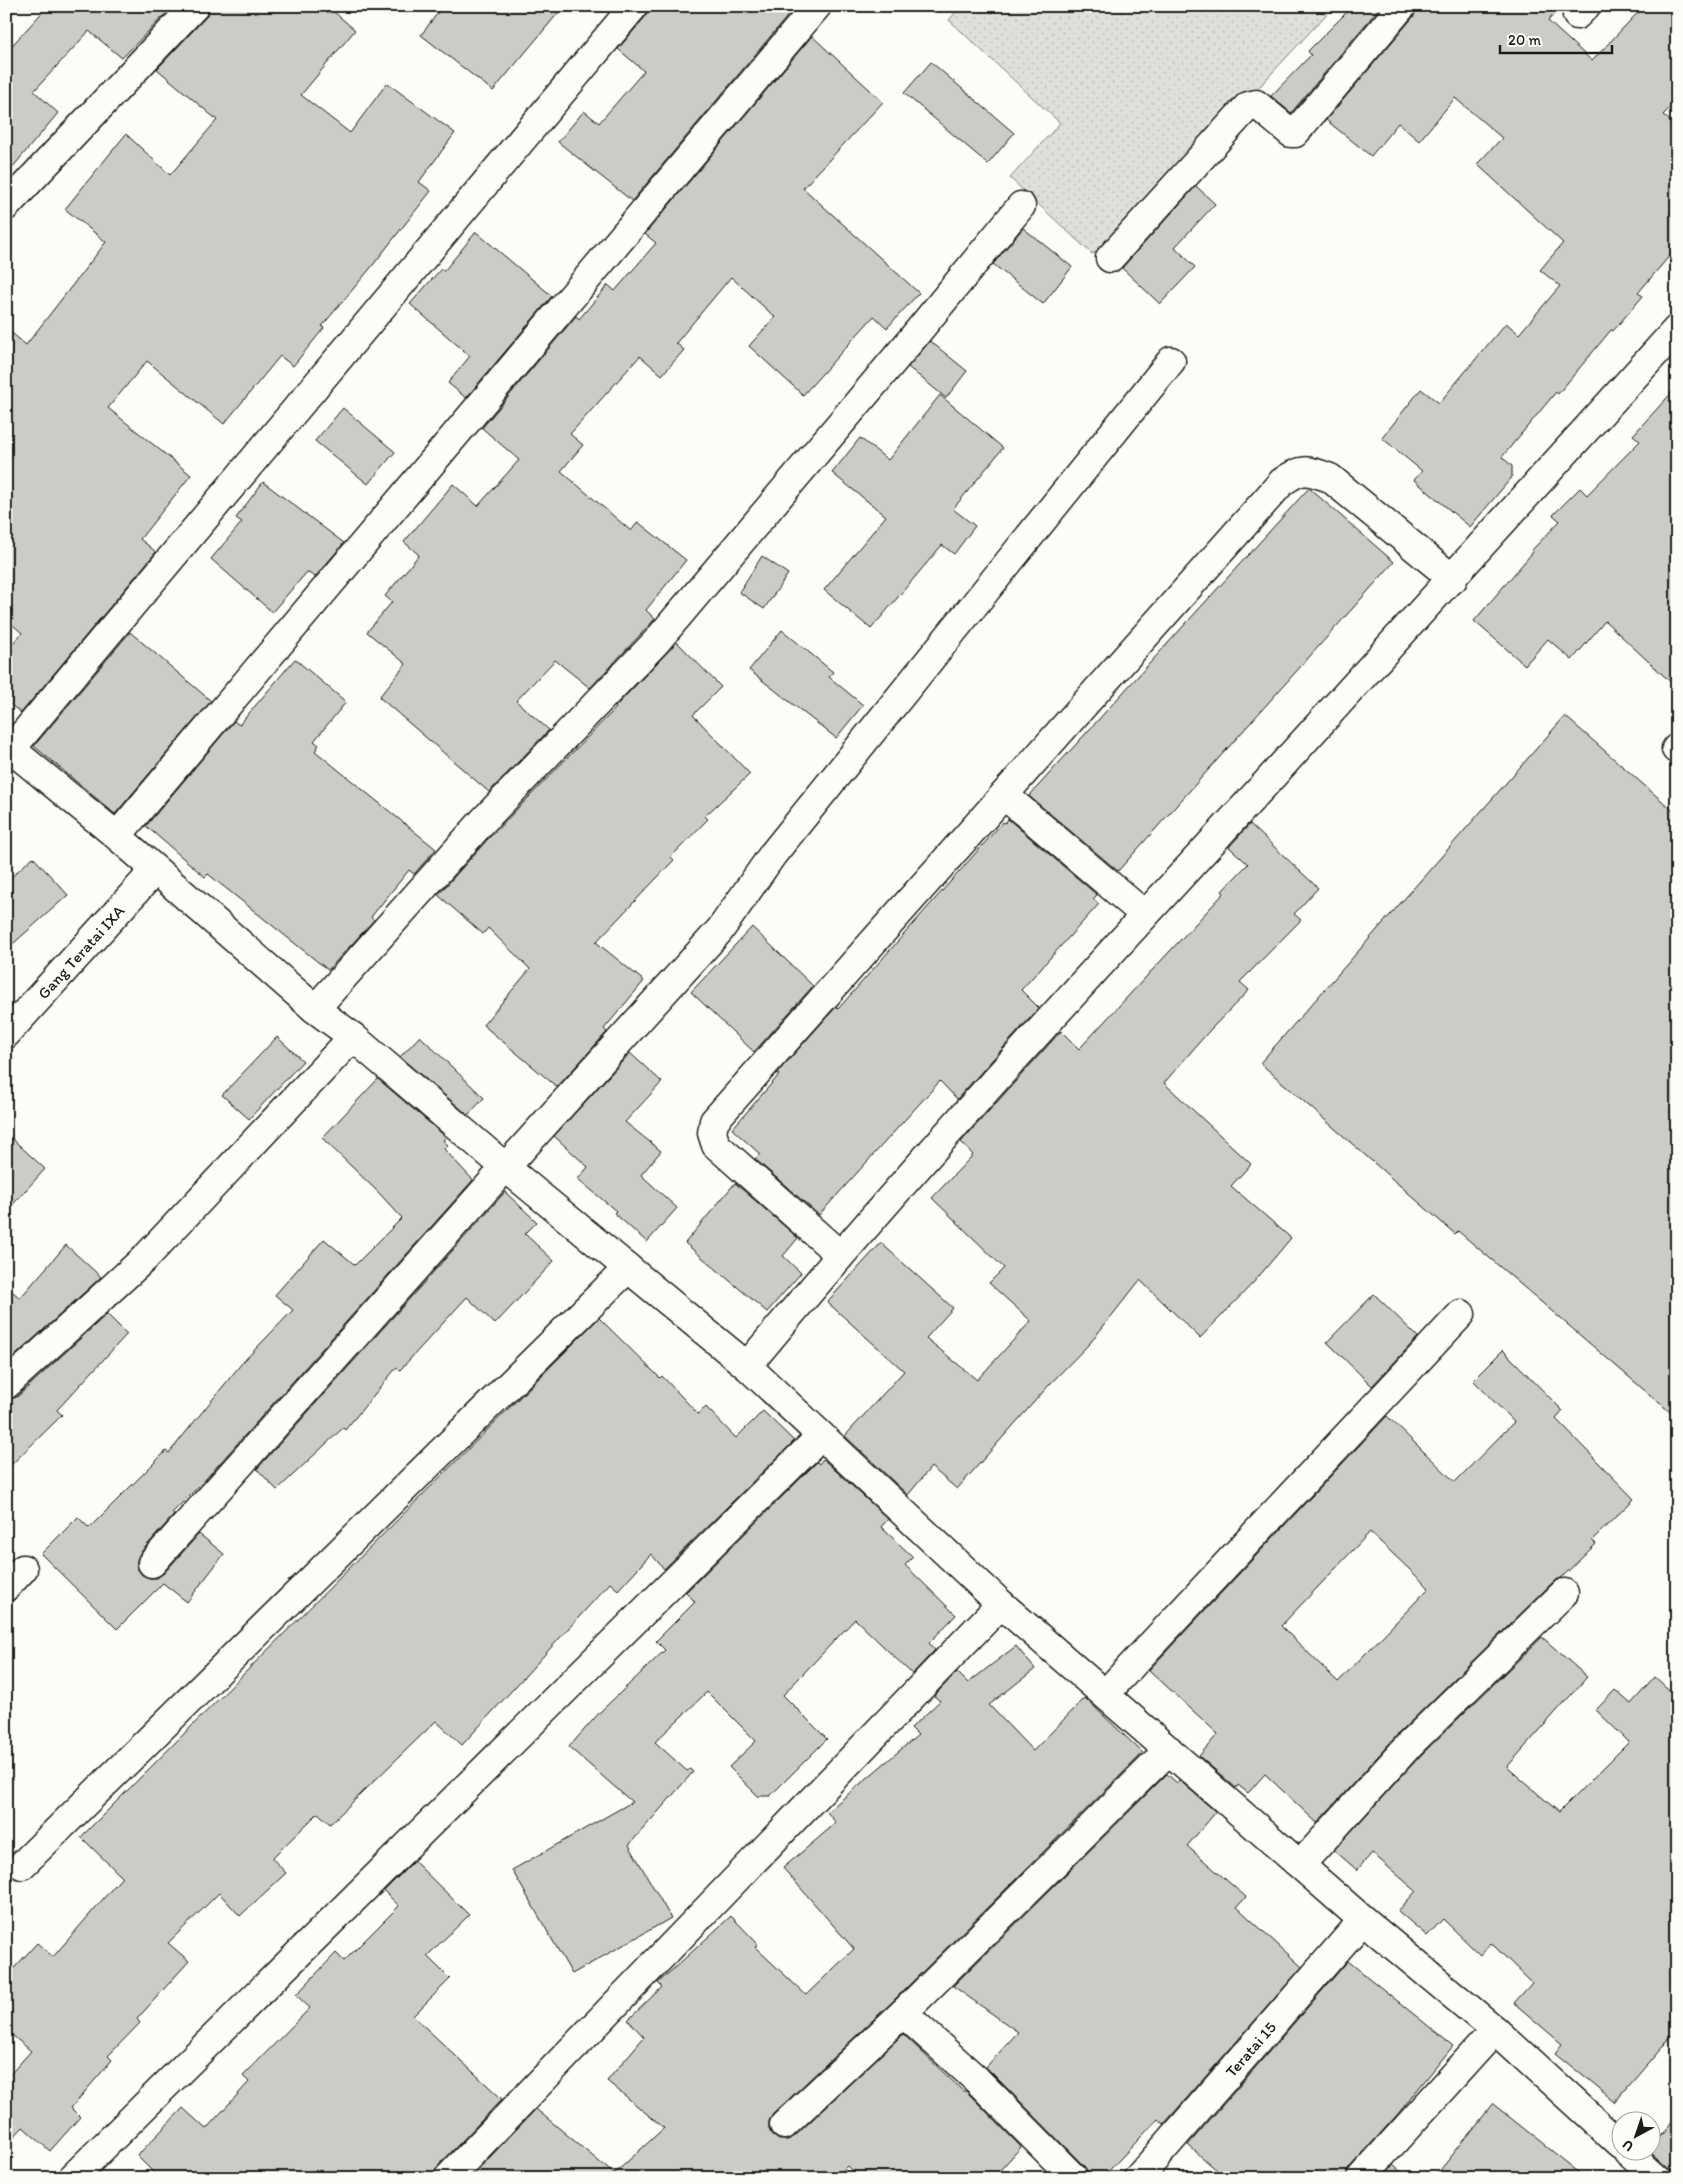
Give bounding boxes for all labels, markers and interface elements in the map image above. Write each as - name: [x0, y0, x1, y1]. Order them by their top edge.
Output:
- scale bar: [1500, 22, 1613, 54]
- text: 20 m: [1508, 31, 1542, 49]
- street label: Gang Teratai IXA: [33, 901, 128, 1003]
- street label: Teratai 15: [1221, 2018, 1280, 2081]
- north arrow: [1610, 2112, 1660, 2162]
- text: U: [1619, 2136, 1637, 2155]

